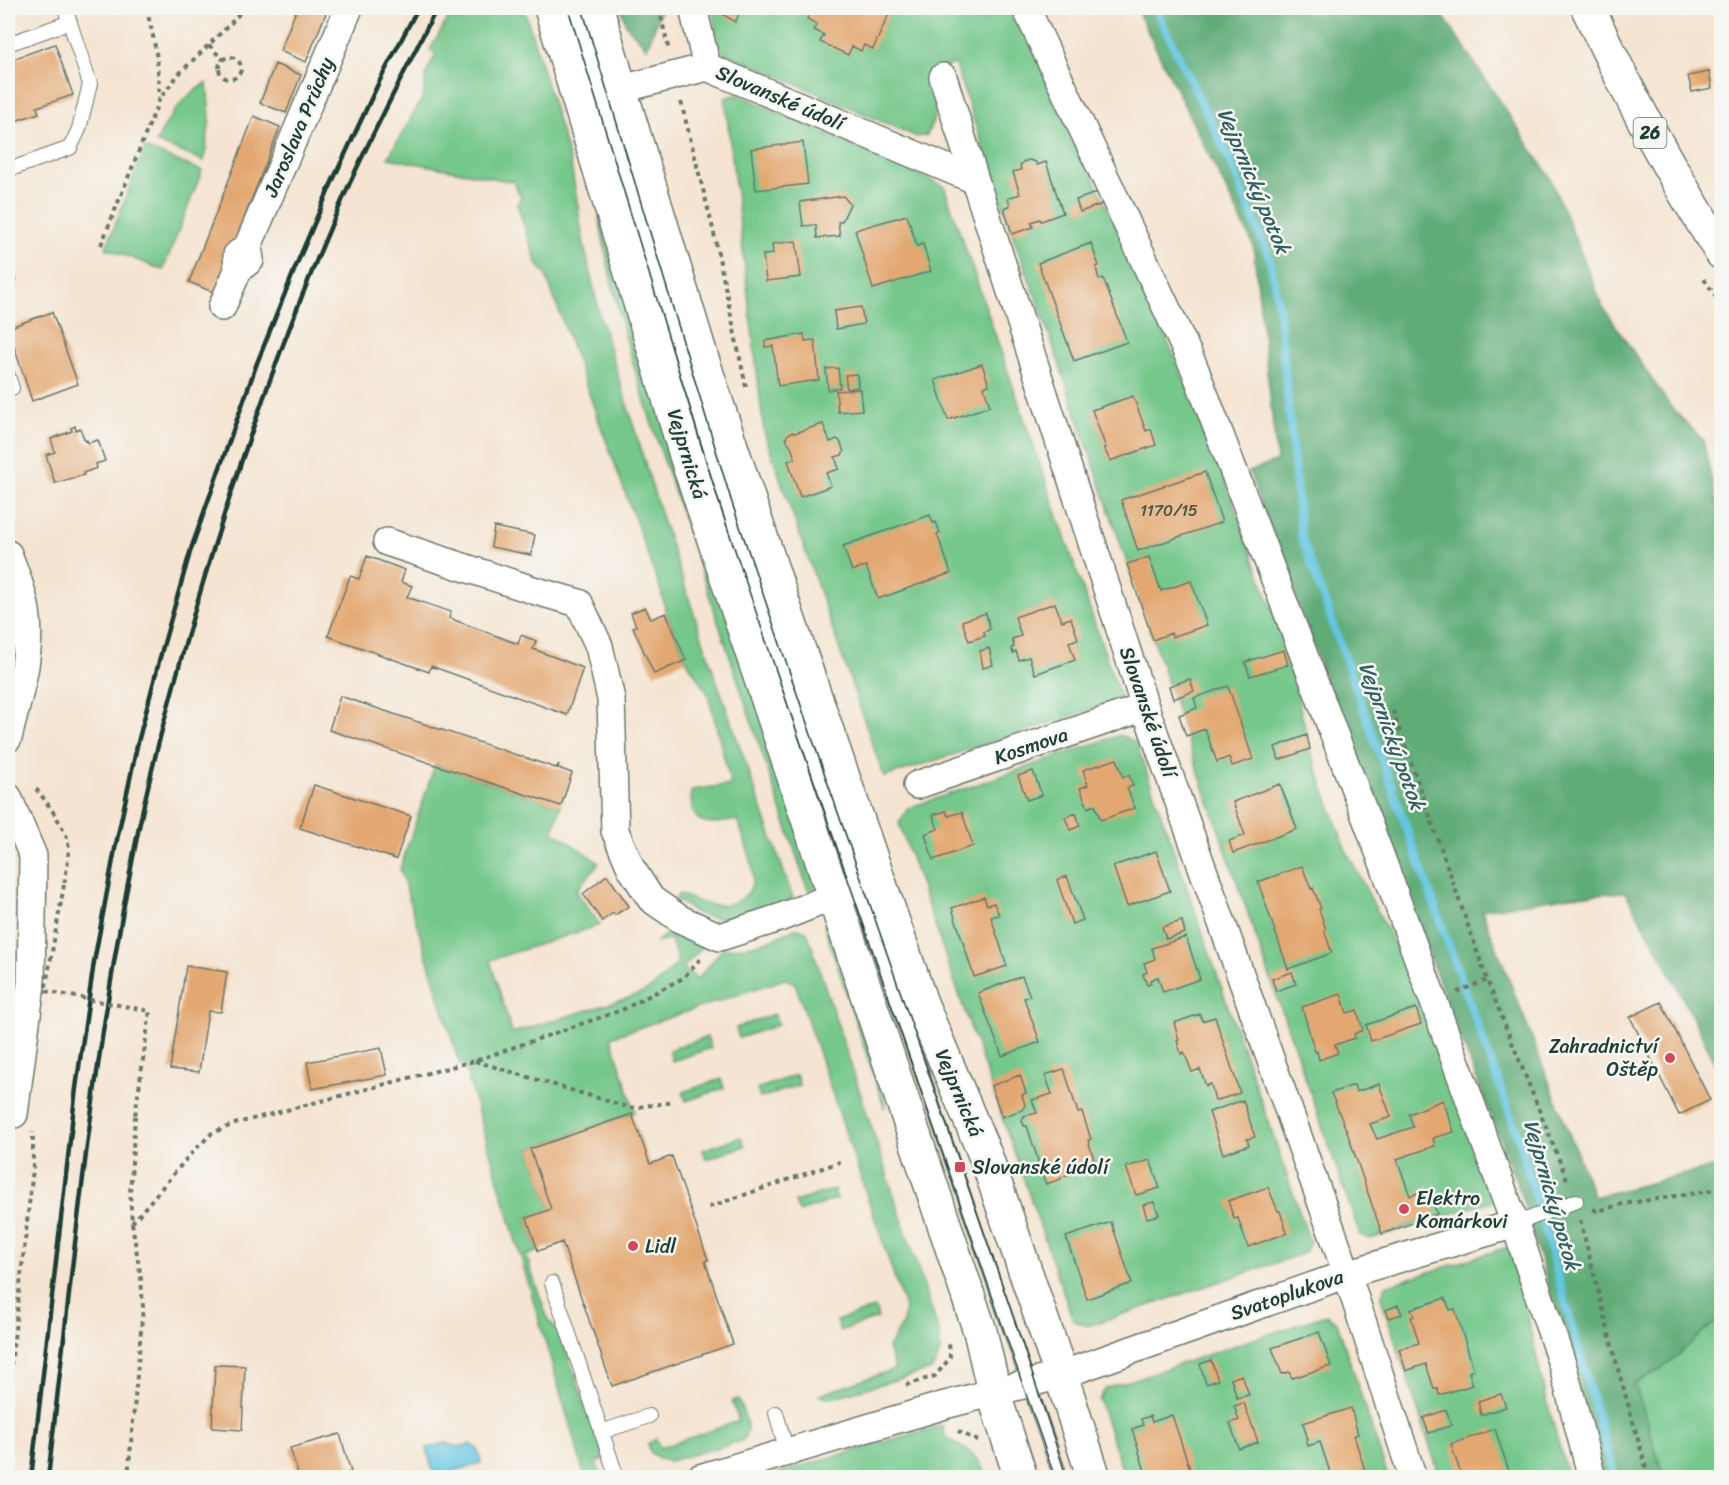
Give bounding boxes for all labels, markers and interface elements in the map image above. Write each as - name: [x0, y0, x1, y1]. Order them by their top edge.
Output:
- street label: Jaroslava Průchy: [253, 51, 344, 203]
- street label: Slovanské údolí: [710, 55, 852, 142]
- water label: Vejprnický potok: [1206, 102, 1303, 262]
- road number: 26: [1634, 118, 1666, 148]
- street label: Vejprnická: [657, 405, 717, 503]
- house number: 1170/15: [1140, 496, 1198, 525]
- street label: Slovanské údolí: [1109, 642, 1188, 785]
- water label: Vejprnický potok: [1348, 656, 1437, 817]
- street label: Kosmova: [989, 717, 1073, 775]
- place label: Zahradnictví Oštěp: [1549, 1029, 1660, 1087]
- street label: Vejprnická: [925, 1043, 993, 1143]
- marker: Zahradnictví Oštěp: [1663, 1051, 1677, 1065]
- water label: Vejprnický potok: [1512, 1115, 1592, 1277]
- place label: Slovanské údolí: [972, 1150, 1111, 1185]
- marker: Slovanské údolí: [953, 1160, 967, 1174]
- place label: Elektro Komárkovi: [1416, 1181, 1508, 1239]
- marker: Elektro Komárkovi: [1397, 1202, 1411, 1216]
- place label: Lidl: [645, 1229, 677, 1264]
- marker: Lidl: [626, 1239, 640, 1253]
- street label: Svatoplukova: [1226, 1259, 1349, 1331]

